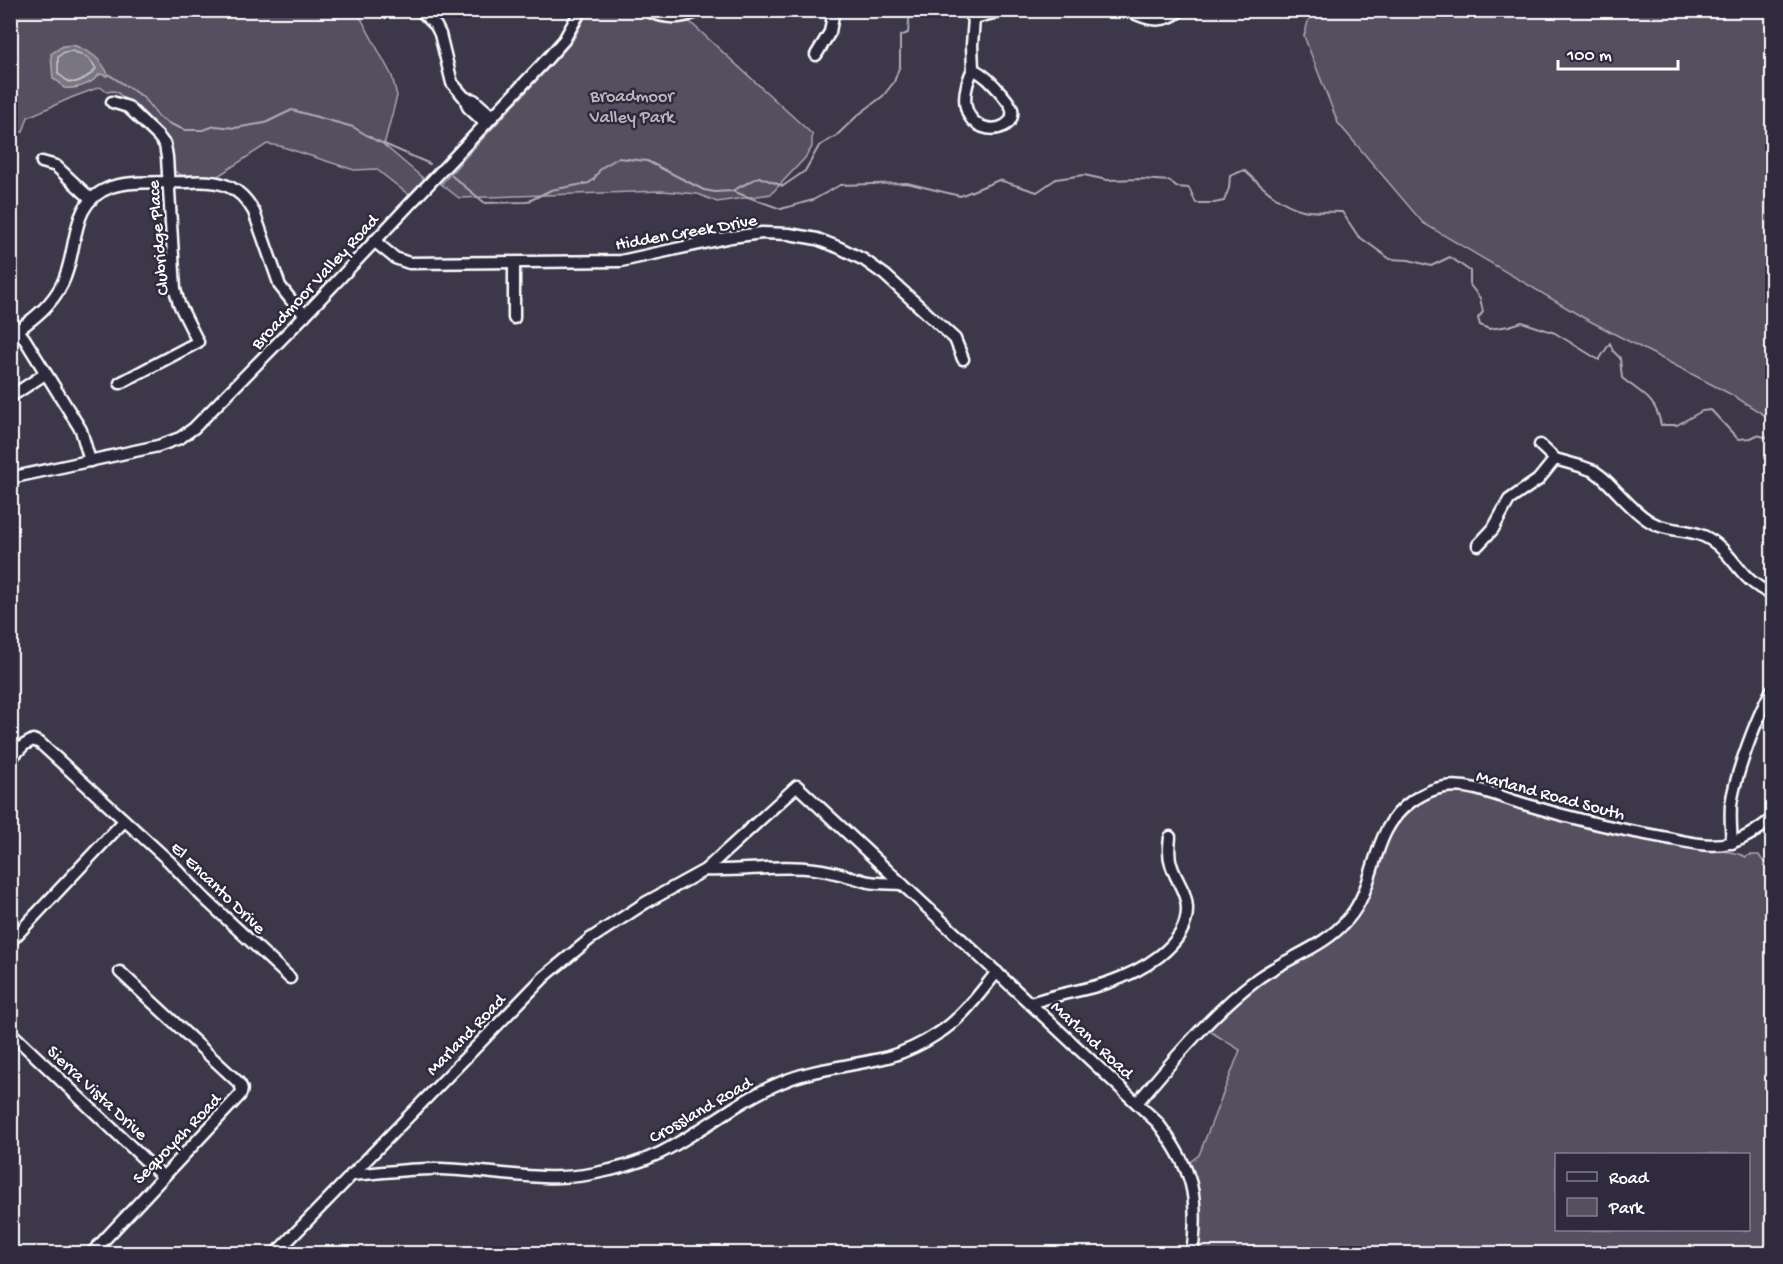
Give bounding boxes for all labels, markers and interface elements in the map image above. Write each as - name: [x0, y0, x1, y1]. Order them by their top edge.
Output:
- scale bar: [1558, 33, 1678, 71]
- text: 100 m: [1566, 46, 1612, 67]
- park label: Broadmoor Valley Park: [589, 87, 676, 129]
- street label: Clubridge Place: [144, 179, 175, 296]
- street label: Broadmoor Valley Road: [247, 210, 385, 355]
- street label: Hidden Creek Drive: [614, 211, 760, 256]
- street label: Marland Road South: [1474, 766, 1627, 826]
- street label: El Encanto Drive: [165, 838, 270, 940]
- street label: Marland Road: [423, 989, 512, 1081]
- street label: Marland Road: [1046, 997, 1138, 1085]
- street label: Sierra Vista Drive: [42, 1042, 151, 1146]
- street label: Crossland Road: [646, 1073, 758, 1149]
- street label: Sequoyah Road: [129, 1089, 227, 1190]
- legend: [1555, 1153, 1750, 1231]
- text: Road: [1609, 1169, 1650, 1190]
- text: Park: [1608, 1199, 1645, 1220]

